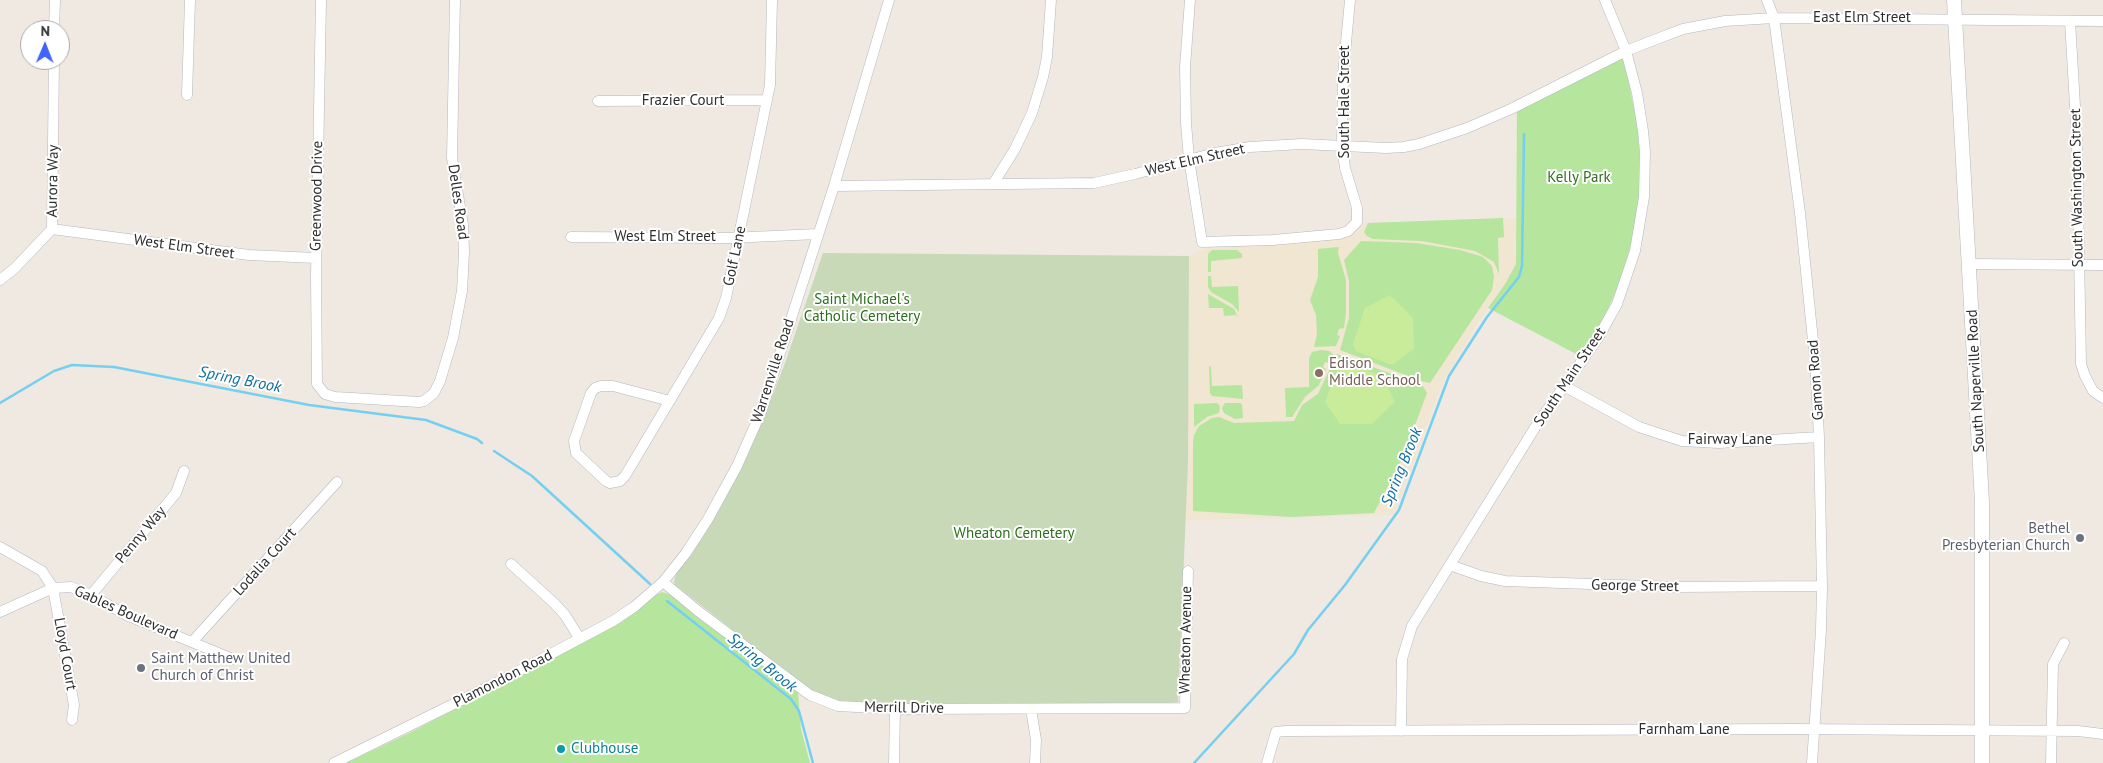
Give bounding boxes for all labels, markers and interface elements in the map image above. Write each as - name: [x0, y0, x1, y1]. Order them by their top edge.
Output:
- street label: East Elm Street: [1813, 9, 1911, 27]
- north arrow: [20, 20, 70, 70]
- text: N: [40, 22, 50, 40]
- street label: South Hale Street: [1336, 45, 1354, 159]
- street label: Frazier Court: [642, 92, 724, 110]
- street label: South Washington Street: [2067, 108, 2087, 268]
- street label: West Elm Street: [1143, 140, 1247, 180]
- street label: Greenwood Drive: [307, 141, 327, 251]
- street label: Aurora Way: [43, 144, 63, 218]
- street label: Delles Road: [444, 163, 472, 241]
- park label: Kelly Park: [1547, 169, 1611, 187]
- street label: Golf Lane: [720, 224, 750, 288]
- street label: West Elm Street: [614, 228, 716, 246]
- street label: West Elm Street: [132, 231, 236, 263]
- park label: Saint Michael's Catholic Cemetery: [804, 291, 920, 326]
- street label: South Naperville Road: [1963, 309, 1989, 453]
- street label: Warrenville Road: [748, 317, 798, 425]
- street label: South Main Street: [1530, 324, 1610, 430]
- street label: Gamon Road: [1804, 339, 1828, 421]
- place label: Edison Middle School: [1329, 355, 1420, 390]
- water label: Spring Brook: [197, 363, 283, 397]
- marker: Edison Middle School: [1313, 367, 1325, 379]
- water label: Spring Brook: [1377, 425, 1427, 509]
- street label: Fairway Lane: [1688, 431, 1772, 449]
- street label: Penny Way: [112, 503, 170, 567]
- place label: Bethel Presbyterian Church: [1942, 520, 2070, 555]
- street label: Lodalia Court: [230, 524, 300, 600]
- park label: Wheaton Cemetery: [954, 525, 1074, 543]
- marker: Bethel Presbyterian Church: [2074, 532, 2086, 544]
- street label: George Street: [1591, 576, 1679, 596]
- street label: Gables Boulevard: [71, 582, 181, 644]
- street label: Wheaton Avenue: [1176, 586, 1196, 694]
- street label: Lloyd Court: [50, 616, 80, 692]
- water label: Spring Brook: [723, 629, 801, 697]
- street label: Plamondon Road: [450, 646, 556, 712]
- place label: Saint Matthew United Church of Christ: [151, 650, 290, 685]
- marker: Saint Matthew United Church of Christ: [135, 662, 147, 674]
- street label: Merrill Drive: [864, 698, 944, 718]
- street label: Farnham Lane: [1638, 721, 1730, 739]
- place label: Clubhouse: [571, 740, 638, 758]
- marker: Clubhouse: [555, 743, 567, 755]

